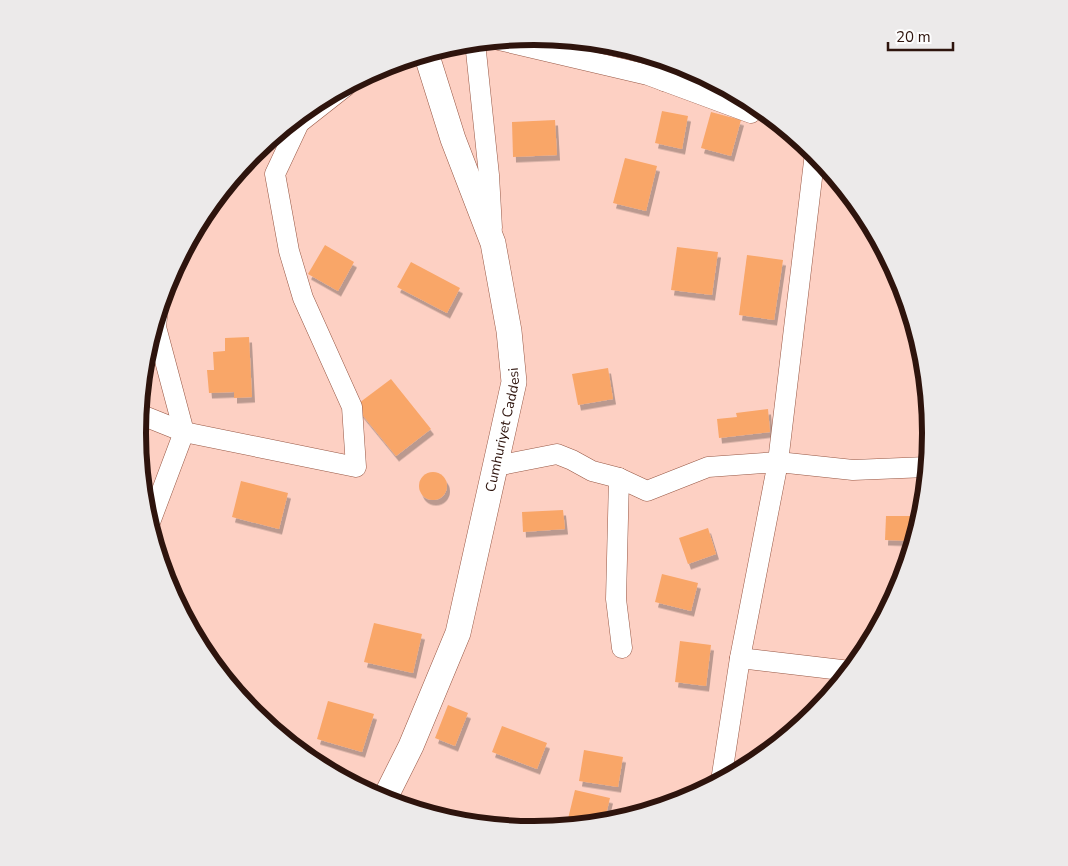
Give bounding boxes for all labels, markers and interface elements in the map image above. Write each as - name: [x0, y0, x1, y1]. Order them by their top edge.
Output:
- scale bar: [888, 20, 953, 52]
- text: 20 m: [896, 27, 931, 47]
- street label: Cumhuriyet Caddesi: [480, 367, 524, 494]

